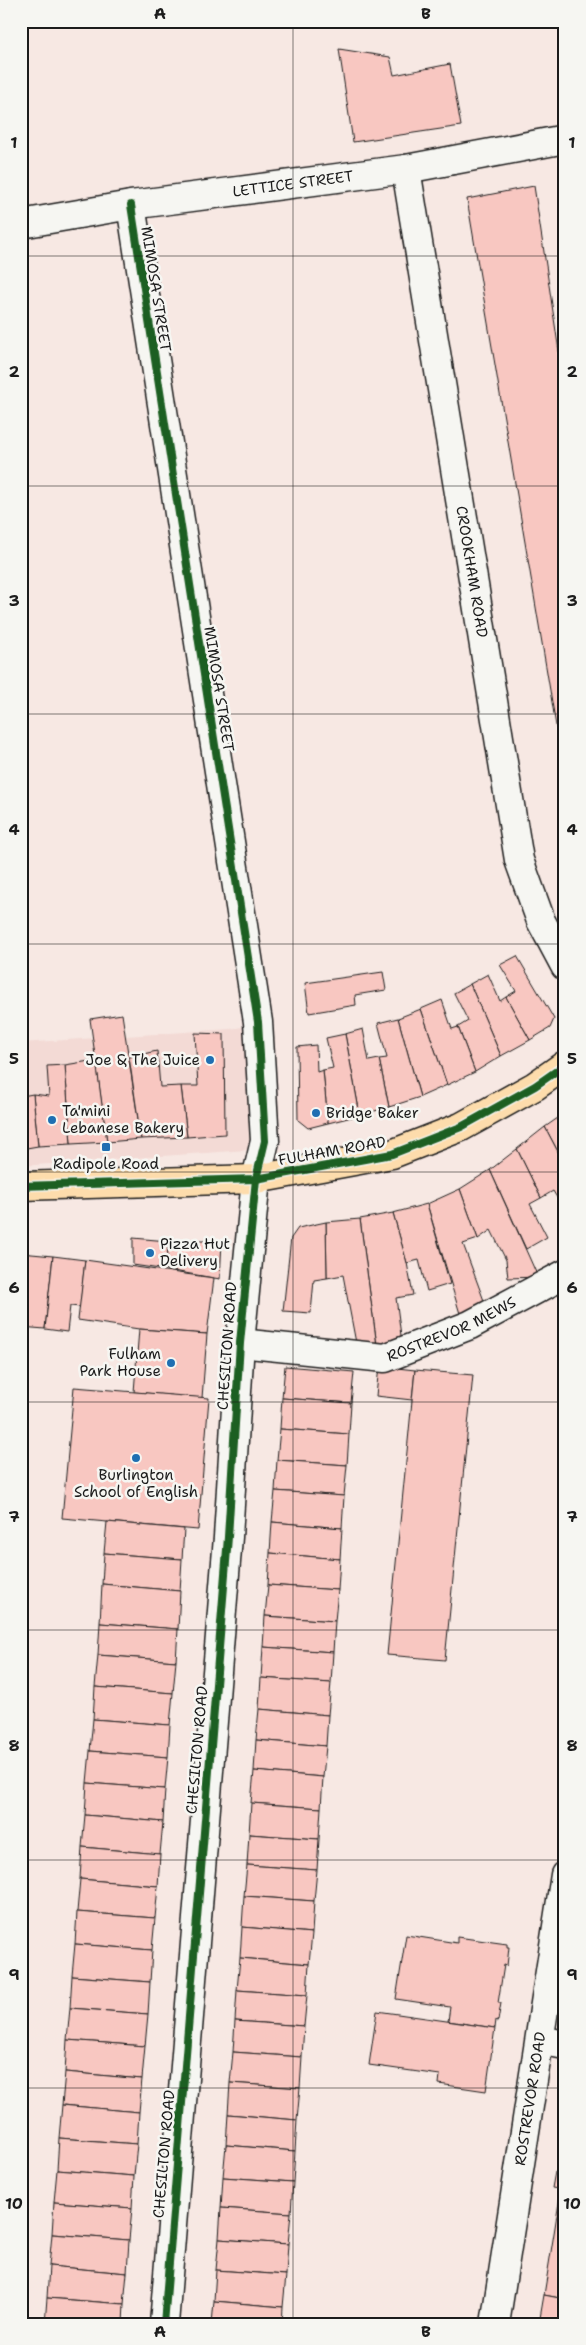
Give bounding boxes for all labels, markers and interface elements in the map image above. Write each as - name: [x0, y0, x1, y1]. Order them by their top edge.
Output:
- text: A: [154, 3, 166, 24]
- text: B: [421, 3, 431, 24]
- text: 1: [10, 132, 18, 153]
- text: 1: [568, 132, 576, 153]
- street label: LETTICE STREET: [231, 166, 355, 202]
- street label: MIMOSA STREET: [136, 225, 176, 353]
- text: 2: [8, 361, 20, 382]
- text: 2: [566, 361, 578, 382]
- street label: CROOKHAM ROAD: [451, 504, 492, 639]
- text: 3: [8, 590, 20, 611]
- text: 3: [566, 590, 578, 611]
- street label: MIMOSA STREET: [199, 625, 239, 753]
- text: 4: [8, 819, 20, 840]
- text: 4: [566, 819, 578, 840]
- text: 5: [9, 1048, 19, 1069]
- text: 5: [567, 1048, 577, 1069]
- place label: Joe & The Juice: [85, 1050, 200, 1070]
- marker: Joe & The Juice: [204, 1054, 216, 1066]
- place label: Ta'mini Lebanese Bakery: [62, 1101, 184, 1138]
- place label: Bridge Baker: [326, 1103, 419, 1123]
- marker: Bridge Baker: [310, 1107, 322, 1119]
- marker: Ta'mini Lebanese Bakery: [46, 1114, 58, 1126]
- street label: FULHAM ROAD: [277, 1132, 387, 1170]
- marker: Radipole Road: [100, 1141, 112, 1153]
- place label: Radipole Road: [53, 1154, 159, 1174]
- place label: Pizza Hut Delivery: [160, 1234, 230, 1271]
- marker: Pizza Hut Delivery: [144, 1247, 156, 1259]
- text: 6: [8, 1277, 20, 1298]
- text: 6: [566, 1277, 578, 1298]
- street label: CHESILTON ROAD: [213, 1281, 241, 1411]
- street label: ROSTREVOR MEWS: [384, 1292, 519, 1366]
- place label: Fulham Park House: [80, 1344, 161, 1381]
- marker: Fulham Park House: [165, 1357, 177, 1369]
- marker: Burlington School of English: [130, 1452, 142, 1464]
- place label: Burlington School of English: [74, 1465, 198, 1502]
- text: 7: [8, 1506, 20, 1527]
- text: 7: [566, 1506, 578, 1527]
- street label: CHESILTON ROAD: [181, 1685, 213, 1815]
- text: 8: [8, 1735, 20, 1756]
- text: 8: [566, 1735, 578, 1756]
- text: 9: [8, 1964, 20, 1985]
- text: 9: [566, 1964, 578, 1985]
- street label: ROSTREVOR ROAD: [510, 2030, 550, 2167]
- street label: CHESILTON ROAD: [148, 2089, 180, 2219]
- text: 10: [5, 2193, 23, 2214]
- text: 10: [563, 2193, 581, 2214]
- text: A: [154, 2321, 166, 2342]
- text: B: [421, 2321, 431, 2342]

